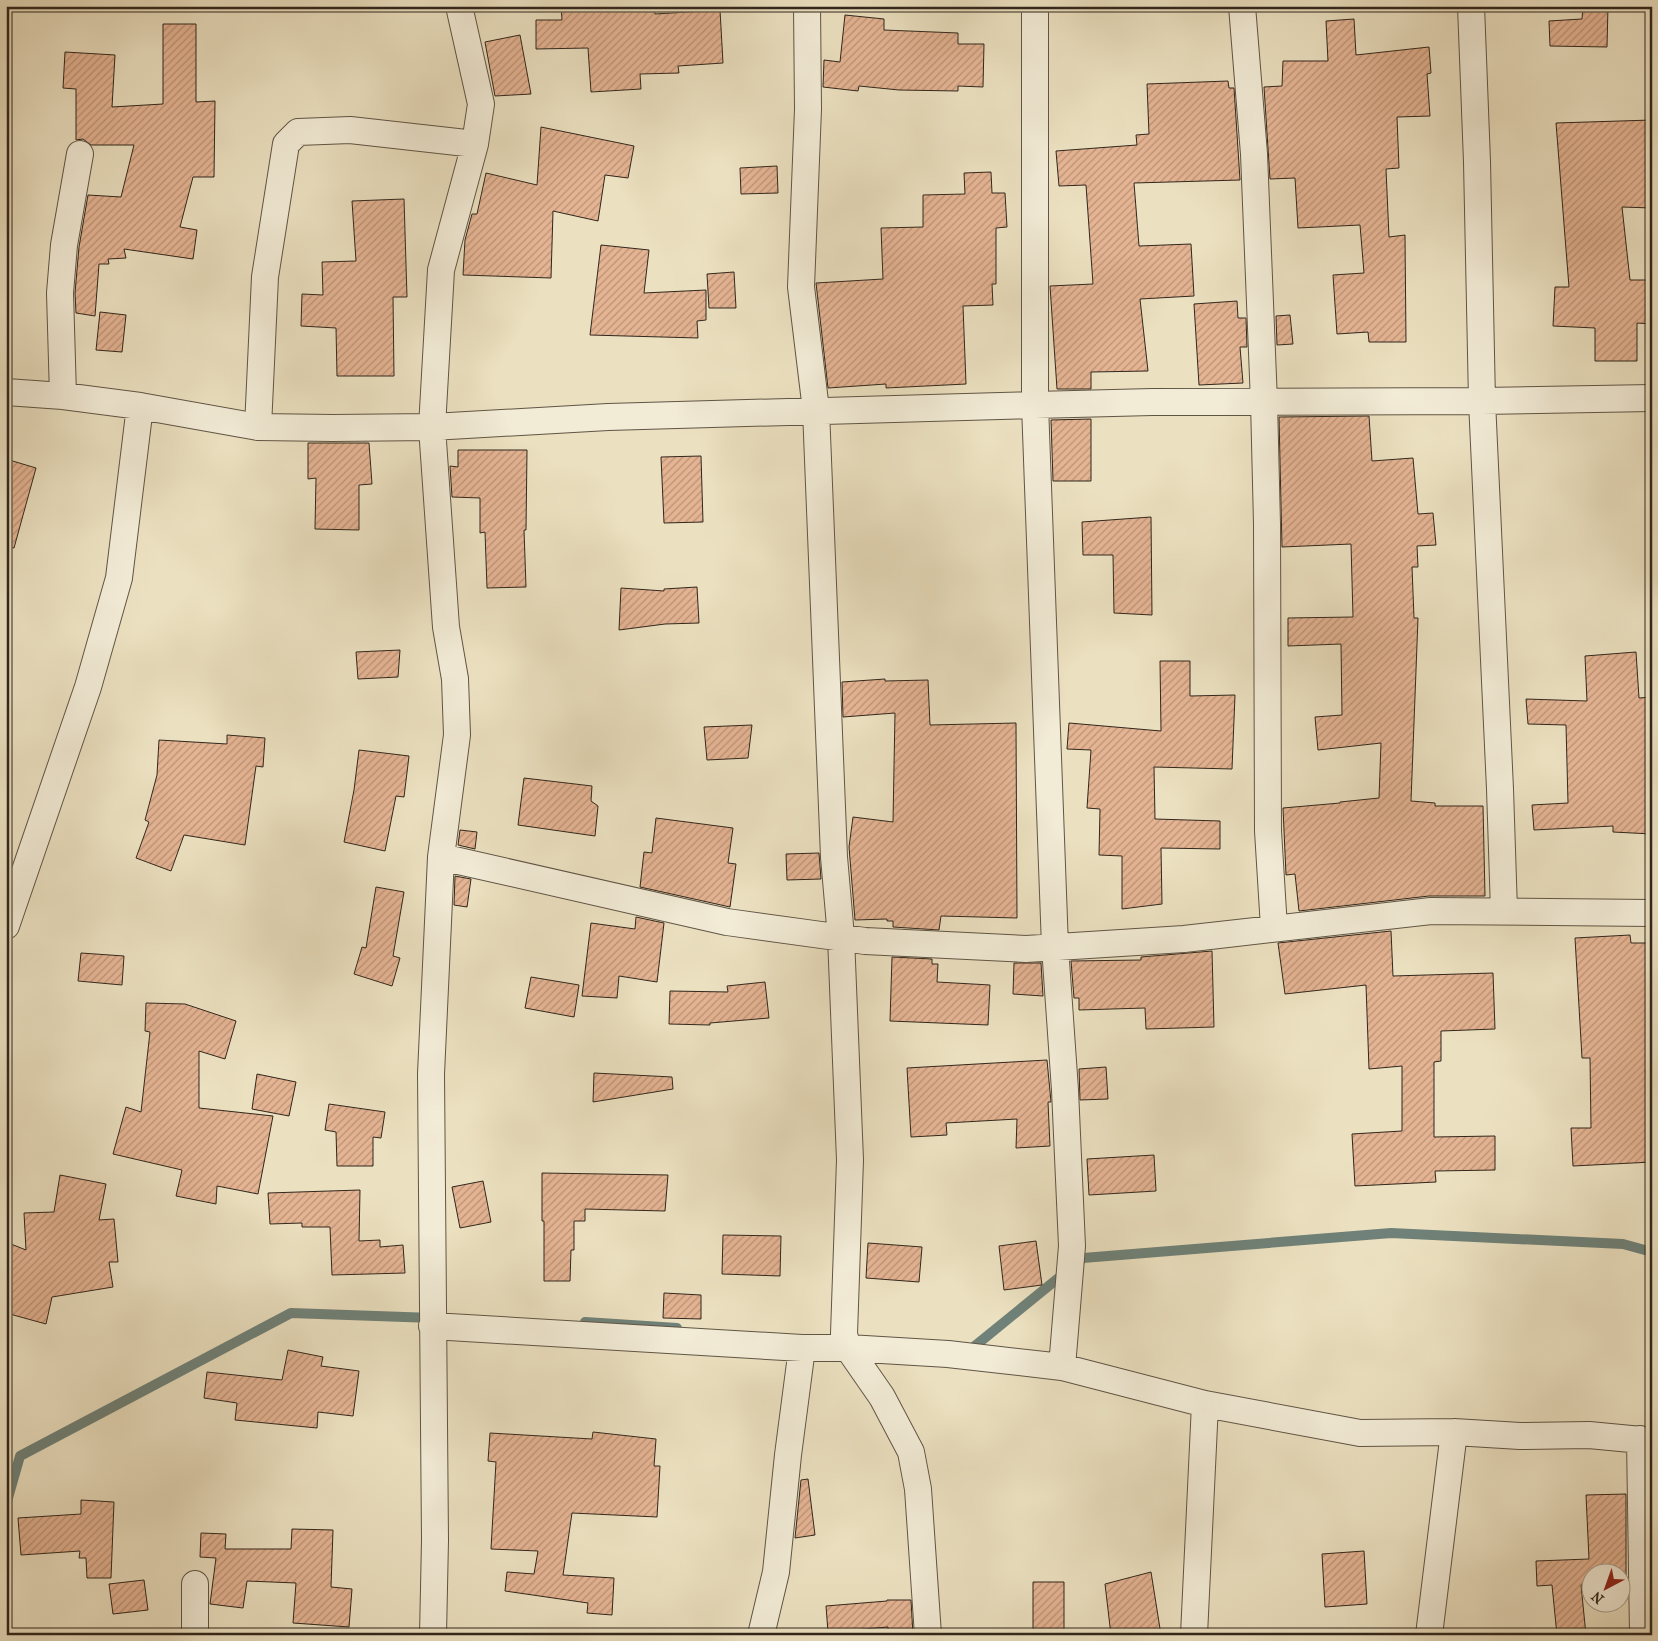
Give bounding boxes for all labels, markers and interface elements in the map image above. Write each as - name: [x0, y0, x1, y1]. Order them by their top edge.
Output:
- north arrow: [1580, 1564, 1630, 1614]
- text: N: [1588, 1587, 1607, 1607]

